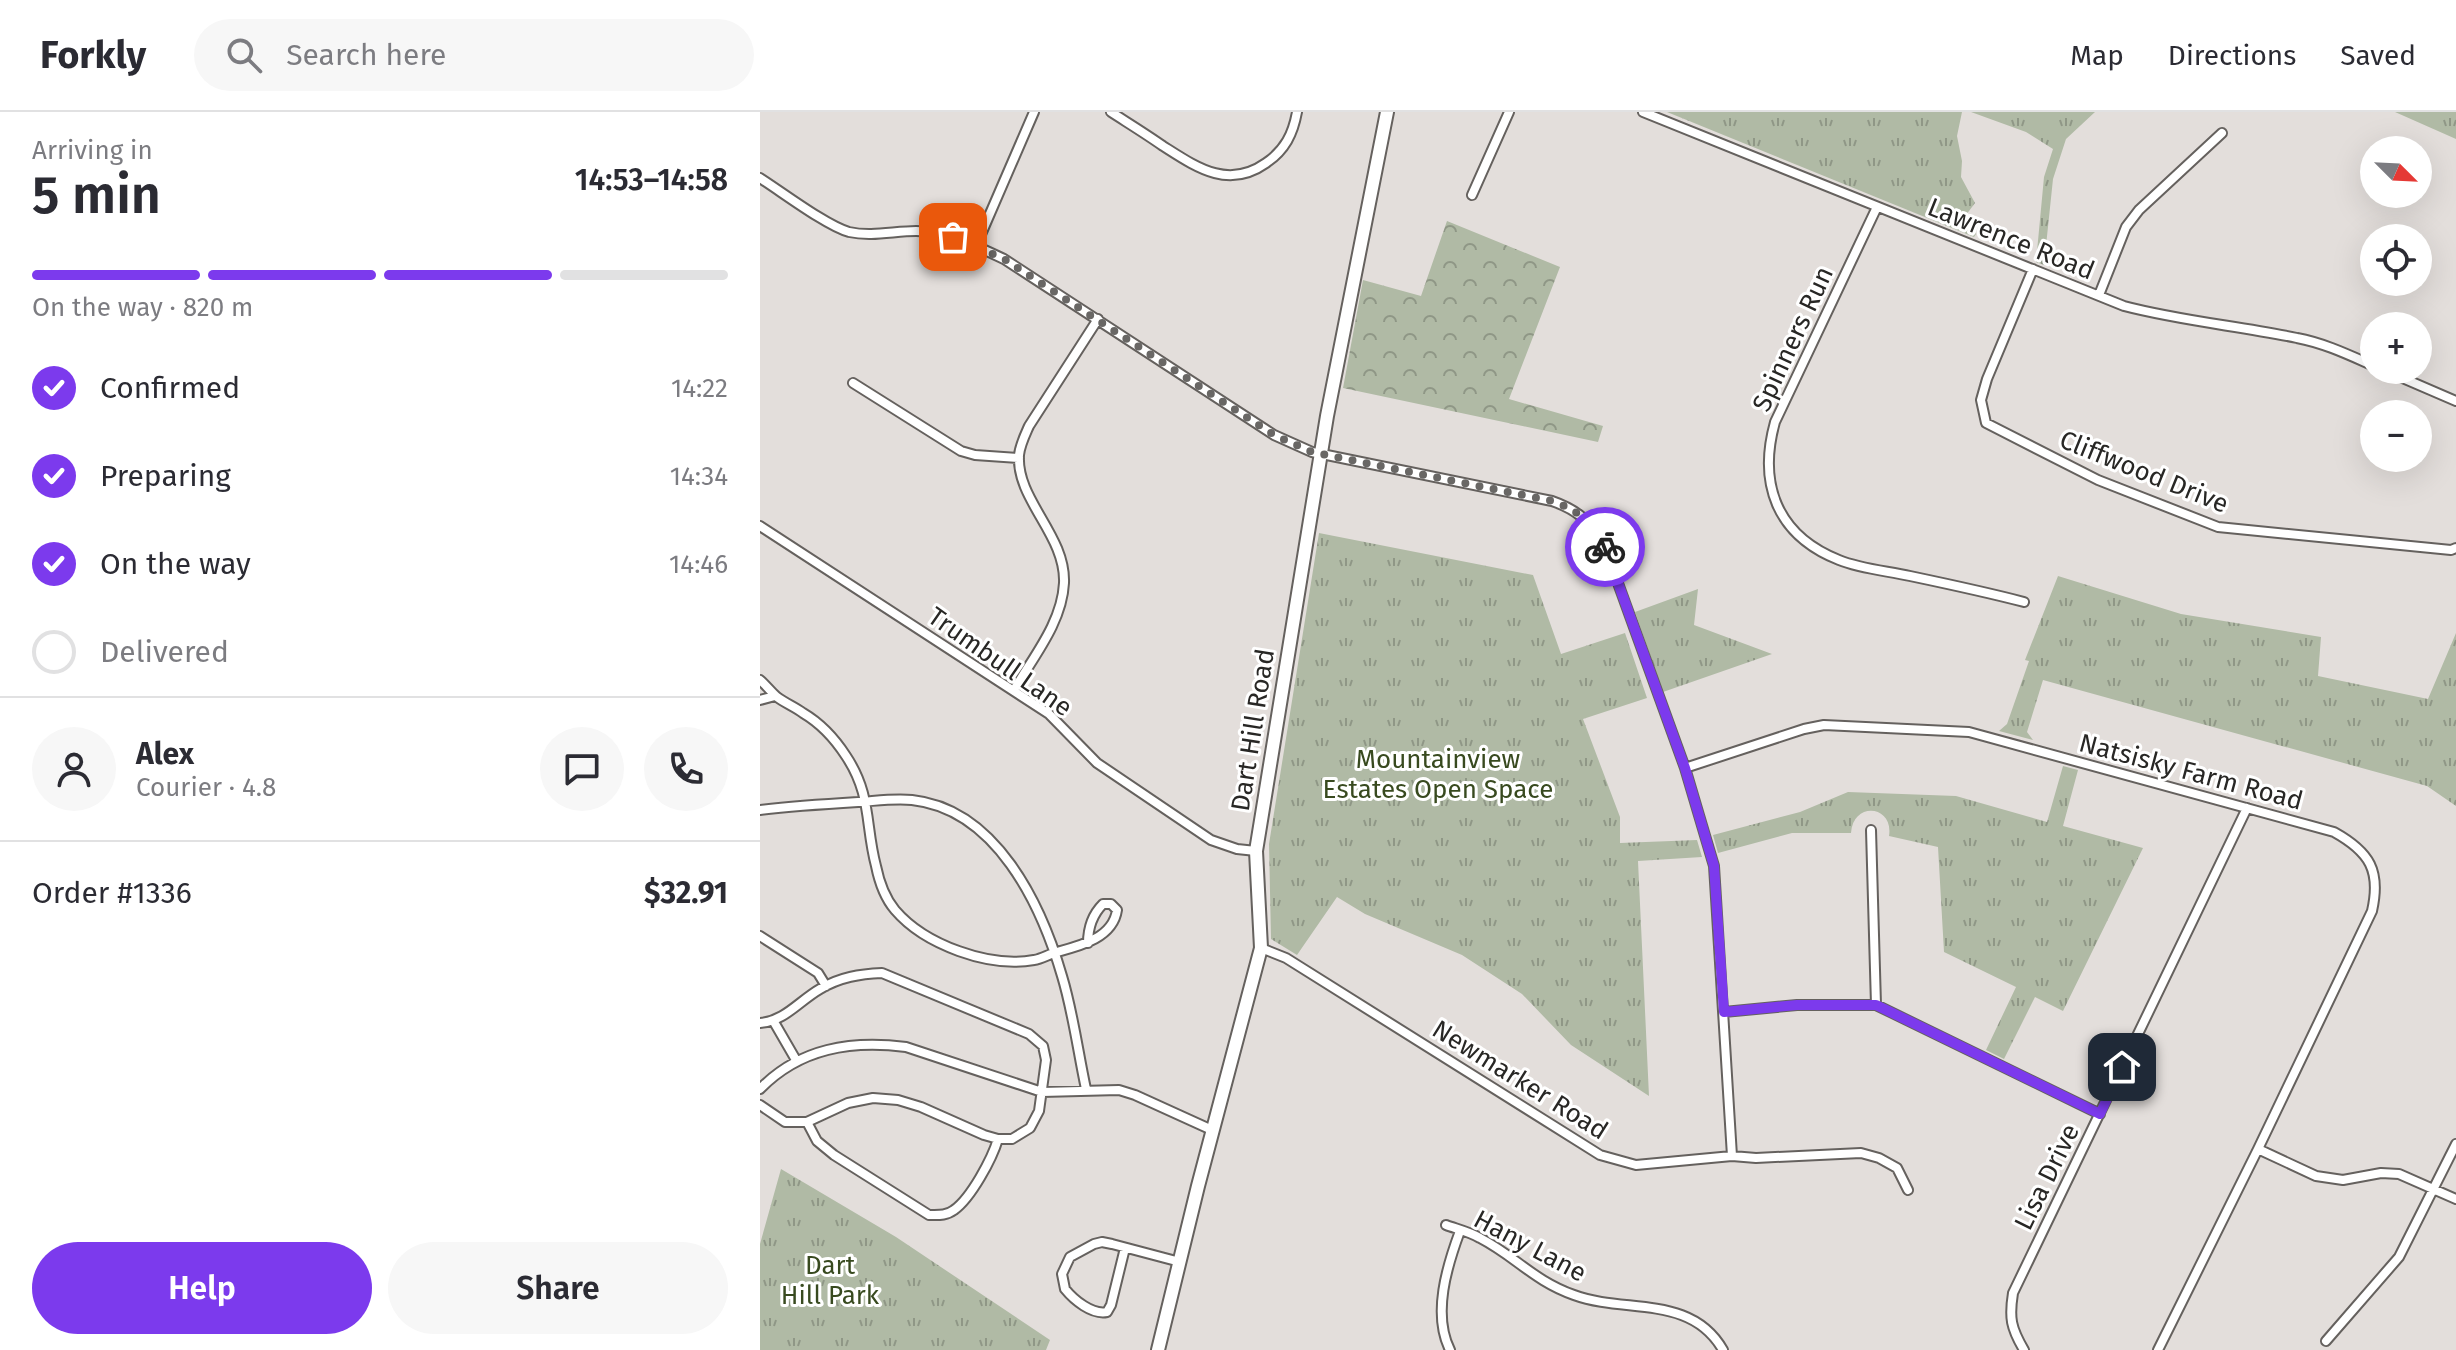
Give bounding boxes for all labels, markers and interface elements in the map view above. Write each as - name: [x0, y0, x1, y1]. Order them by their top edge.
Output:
- search box: [194, 19, 754, 91]
- text: Forkly: [40, 32, 146, 78]
- icon: search: [222, 33, 266, 77]
- text: Search here: [286, 37, 446, 73]
- text: Map: [2070, 39, 2124, 72]
- text: Directions: [2168, 39, 2296, 72]
- text: Saved: [2340, 39, 2416, 72]
- text: Arriving in: [32, 135, 153, 166]
- north arrow: [2360, 136, 2432, 208]
- map controls: [2360, 136, 2432, 472]
- text: 14:53–14:58: [575, 162, 728, 198]
- text: 5 min: [32, 164, 161, 227]
- street label: Lawrence Road: [1923, 191, 2099, 287]
- pin: [919, 203, 987, 271]
- icon: bag: [931, 215, 975, 259]
- button: locate: [2360, 224, 2432, 296]
- street label: Spinners Run: [1746, 262, 1840, 416]
- text: On the way · 820 m: [32, 292, 253, 323]
- button: +: [2360, 312, 2432, 384]
- icon: check: [32, 366, 76, 410]
- text: Confirmed: [100, 370, 240, 406]
- text: 14:22: [671, 373, 728, 404]
- button: −: [2360, 400, 2432, 472]
- street label: Cliffwood Drive: [2055, 424, 2233, 520]
- icon: check: [32, 454, 76, 498]
- text: Preparing: [100, 458, 231, 494]
- text: 14:34: [670, 461, 728, 492]
- courier: [1565, 507, 1645, 587]
- icon: bike: [1583, 525, 1627, 569]
- icon: check: [32, 542, 76, 586]
- text: On the way: [100, 546, 251, 582]
- text: 14:46: [669, 549, 728, 580]
- street label: Trumbull Lane: [922, 601, 1078, 723]
- text: Delivered: [100, 634, 229, 670]
- street label: Dart Hill Road: [1225, 647, 1281, 813]
- button: person: [32, 727, 116, 811]
- button: chat: [540, 727, 624, 811]
- button: phone: [644, 727, 728, 811]
- street label: Natsisky Farm Road: [2076, 727, 2306, 817]
- text: Alex: [136, 736, 194, 772]
- park label: Mountainview Estates Open Space: [1323, 744, 1553, 805]
- text: Courier · 4.8: [136, 772, 276, 803]
- text: Order #1336: [32, 875, 192, 911]
- text: $32.91: [644, 875, 728, 911]
- street label: Newmarker Road: [1426, 1014, 1614, 1146]
- pin: [2088, 1033, 2156, 1101]
- icon: home: [2100, 1045, 2144, 1089]
- street label: Lisa Drive: [2008, 1119, 2086, 1235]
- street label: Hany Lane: [1469, 1203, 1591, 1289]
- button: Help: [32, 1242, 372, 1334]
- button: Share: [388, 1242, 728, 1334]
- park label: Dart Hill Park: [781, 1250, 880, 1311]

